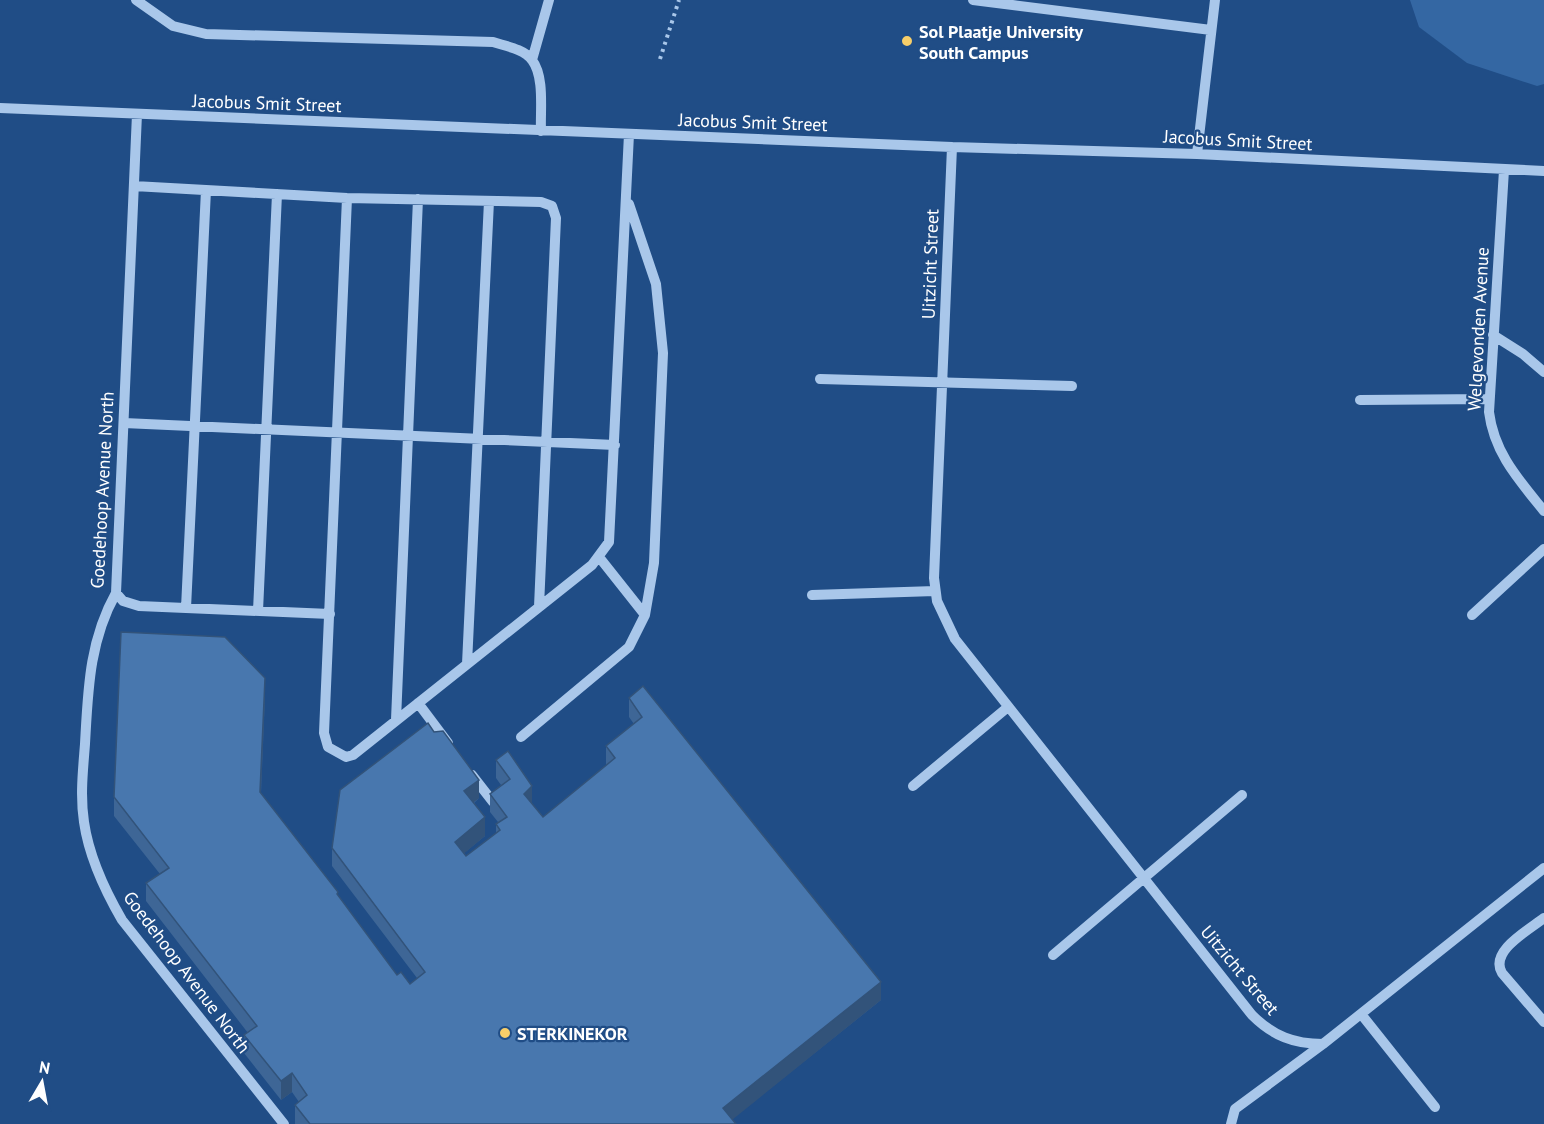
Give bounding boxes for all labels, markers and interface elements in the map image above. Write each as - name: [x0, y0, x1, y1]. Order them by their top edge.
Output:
- place label: Sol Plaatje University South Campus: [919, 20, 1083, 64]
- marker: Sol Plaatje University South Campus: [900, 34, 914, 48]
- street label: Jacobus Smit Street: [191, 89, 342, 117]
- street label: Jacobus Smit Street: [677, 108, 828, 136]
- street label: Jacobus Smit Street: [1162, 125, 1313, 155]
- street label: Uitzicht Street: [917, 208, 943, 320]
- street label: Welgevonden Avenue: [1462, 246, 1494, 412]
- street label: Goedehoop Avenue North: [85, 391, 119, 589]
- street label: Goedehoop Avenue North: [118, 886, 256, 1058]
- street label: Uitzicht Street: [1196, 920, 1284, 1020]
- place label: STERKINEKOR: [517, 1022, 628, 1045]
- marker: STERKINEKOR: [498, 1026, 512, 1040]
- north arrow: [12, 1052, 72, 1112]
- text: N: [38, 1056, 52, 1078]

